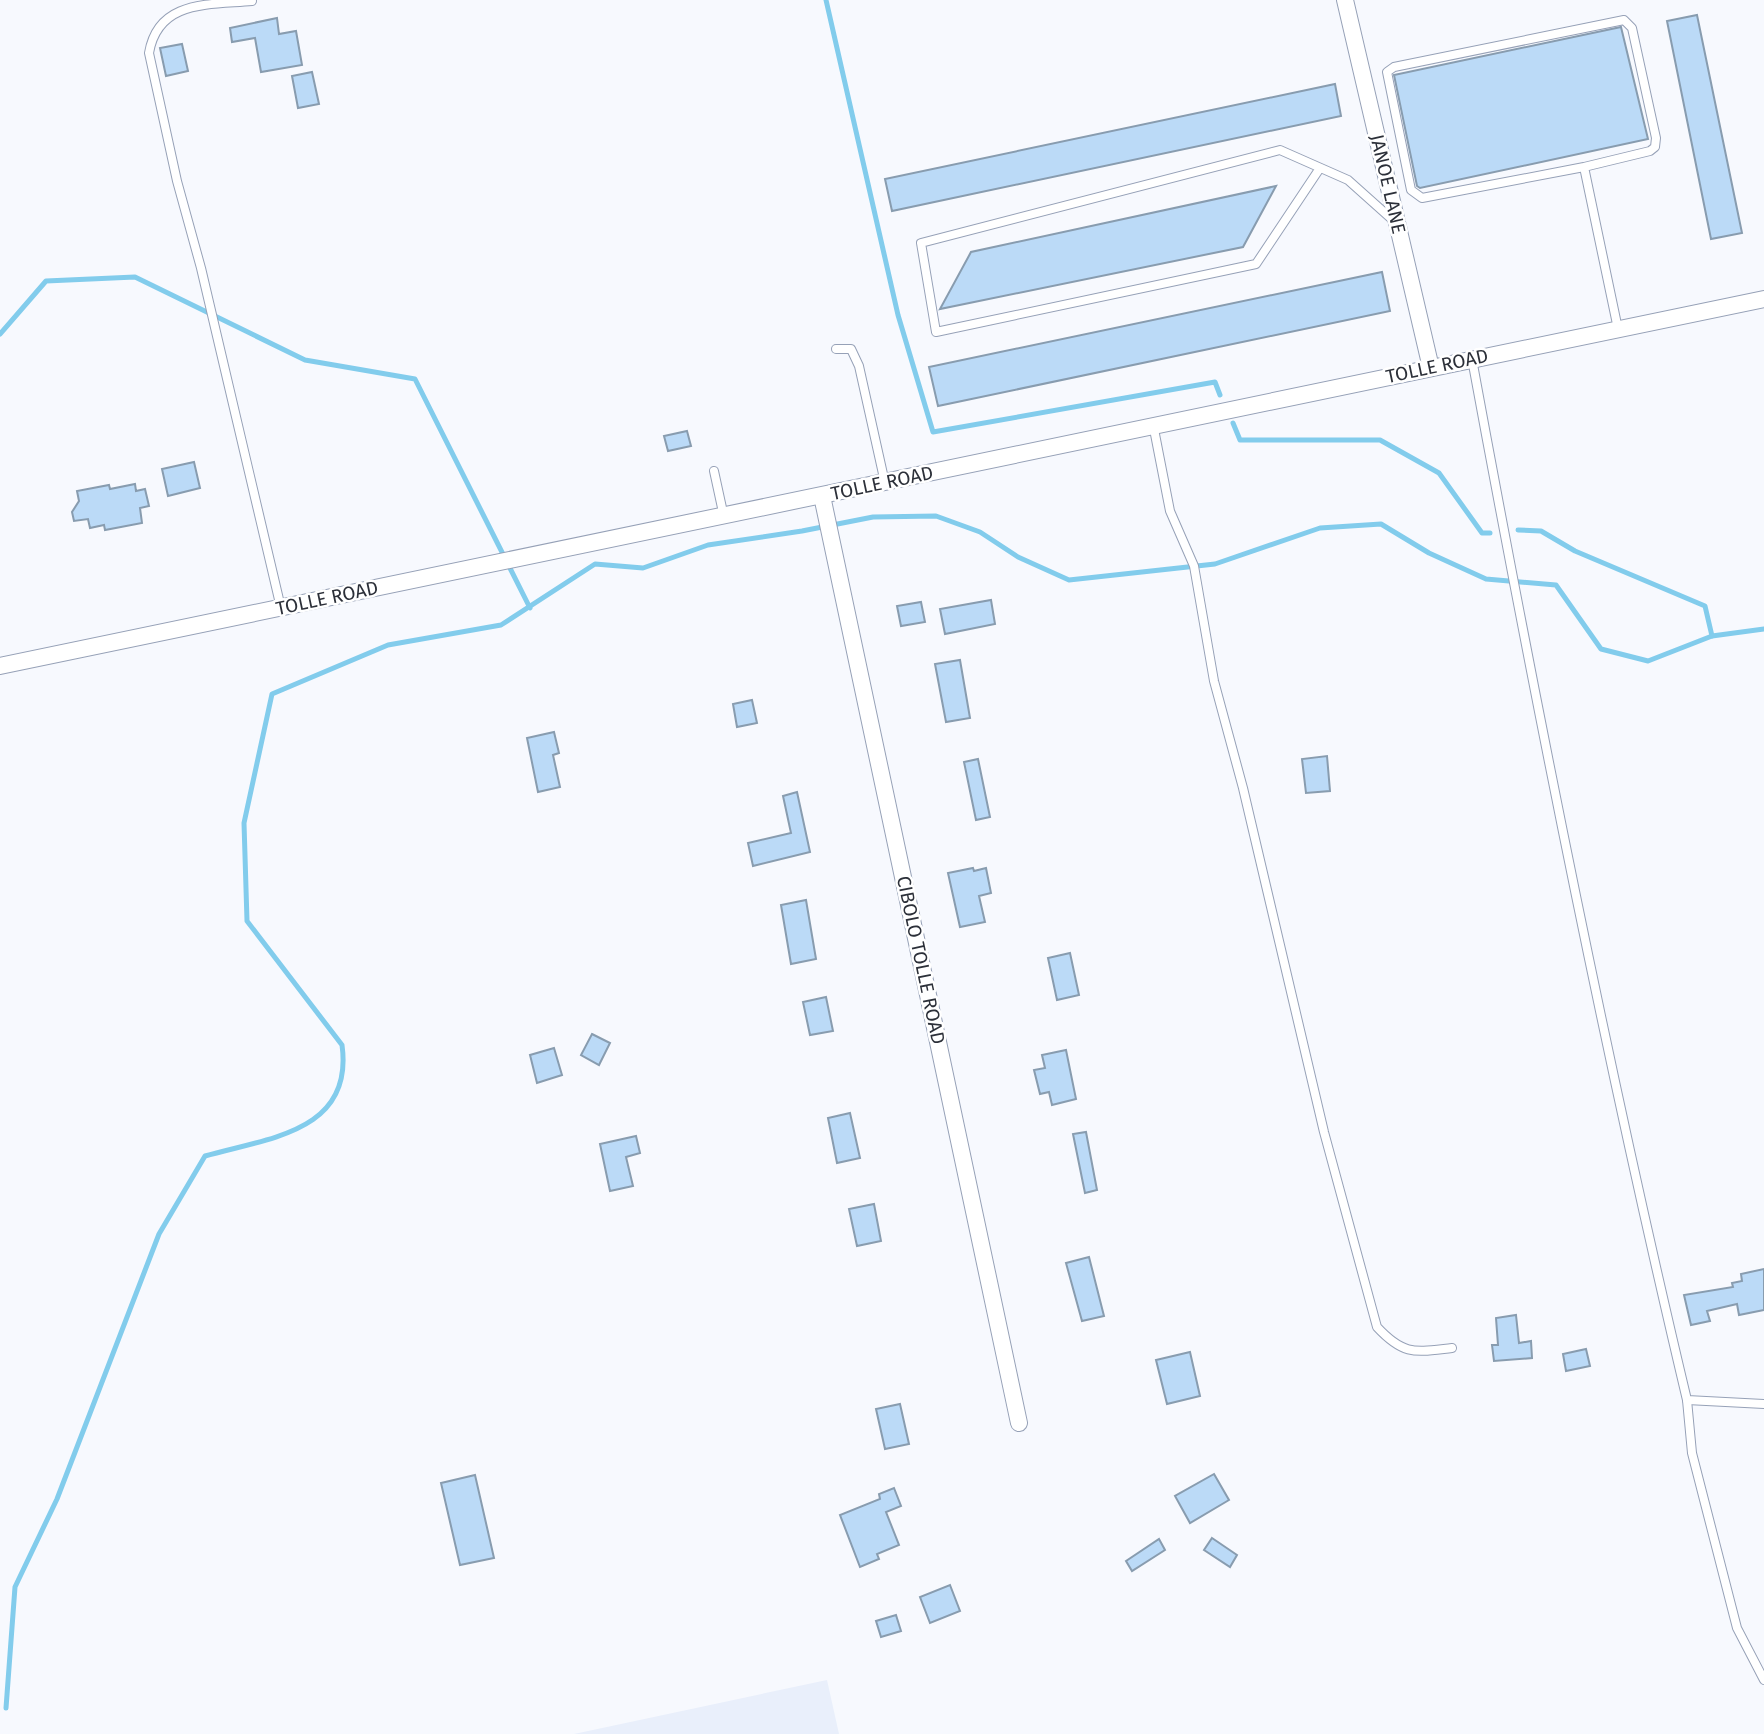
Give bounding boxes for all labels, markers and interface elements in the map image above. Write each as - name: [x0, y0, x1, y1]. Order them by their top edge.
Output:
- street label: JANOE LANE: [1365, 132, 1411, 236]
- street label: TOLLE ROAD: [1384, 344, 1490, 388]
- street label: TOLLE ROAD: [829, 461, 935, 505]
- street label: TOLLE ROAD: [274, 576, 380, 620]
- street label: CIBOLO TOLLE ROAD: [892, 874, 950, 1046]

